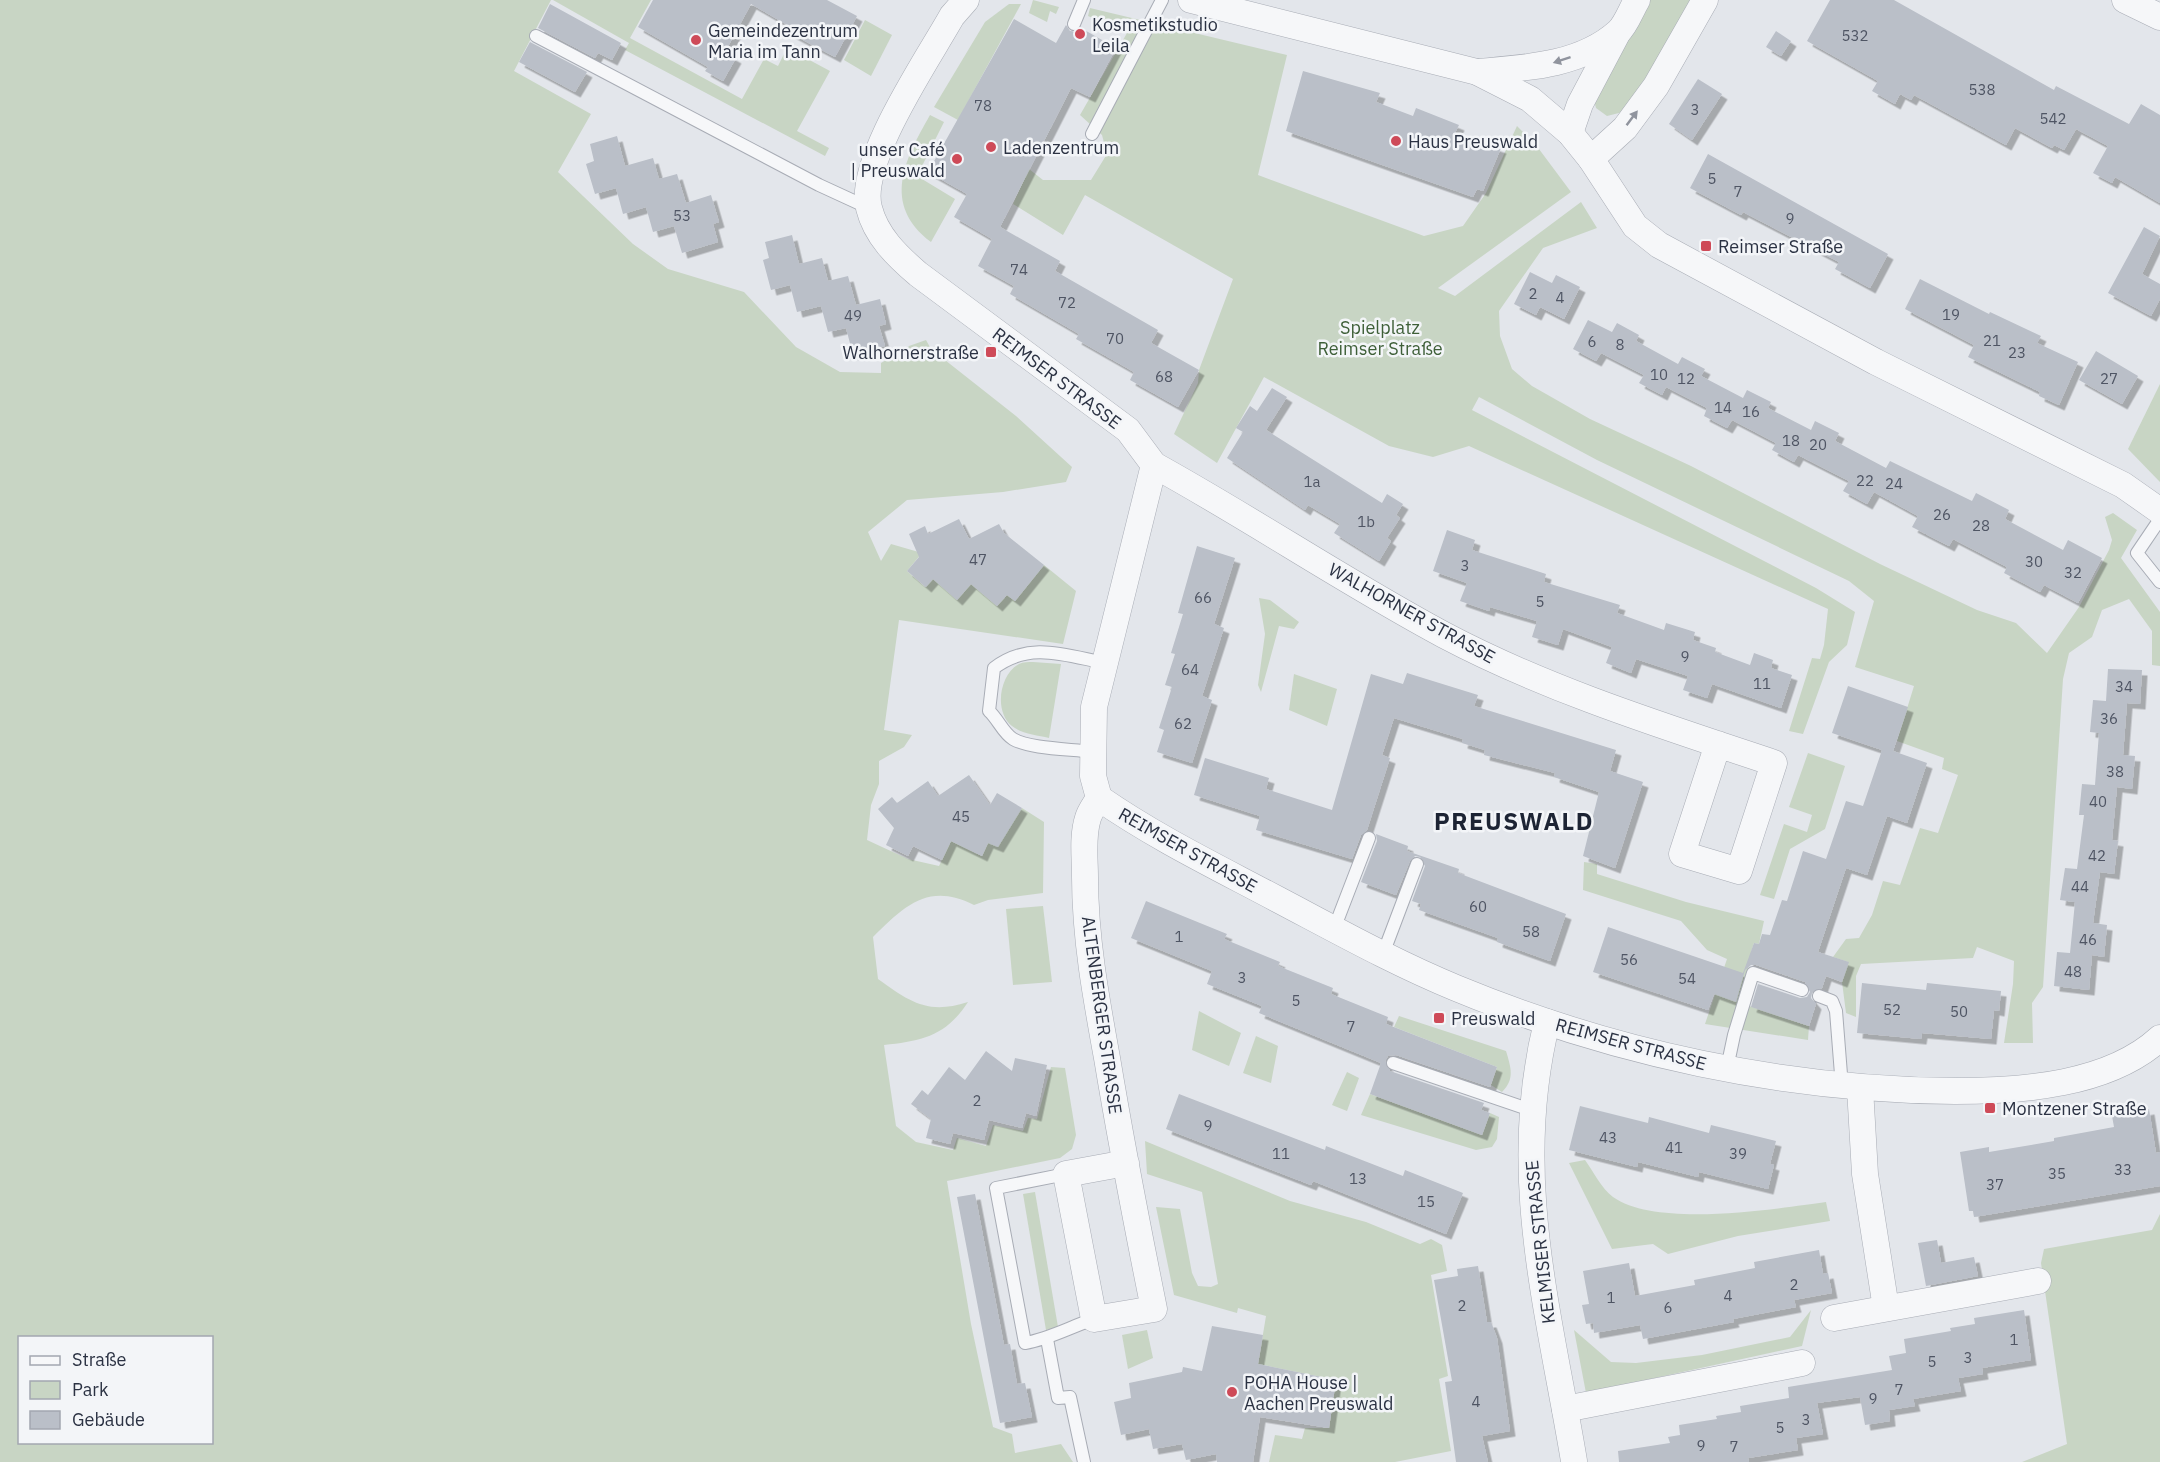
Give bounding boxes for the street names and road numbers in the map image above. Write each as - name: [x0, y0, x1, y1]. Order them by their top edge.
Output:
- street label: REIMSER STRASSE: [988, 322, 1126, 434]
- street label: WALHORNER STRASSE: [1325, 558, 1499, 668]
- street label: REIMSER STRASSE: [1114, 802, 1262, 898]
- street label: ALTENBERGER STRASSE: [1077, 914, 1127, 1116]
- street label: REIMSER STRASSE: [1553, 1013, 1709, 1075]
- street label: KELMISER STRASSE: [1520, 1159, 1560, 1325]

